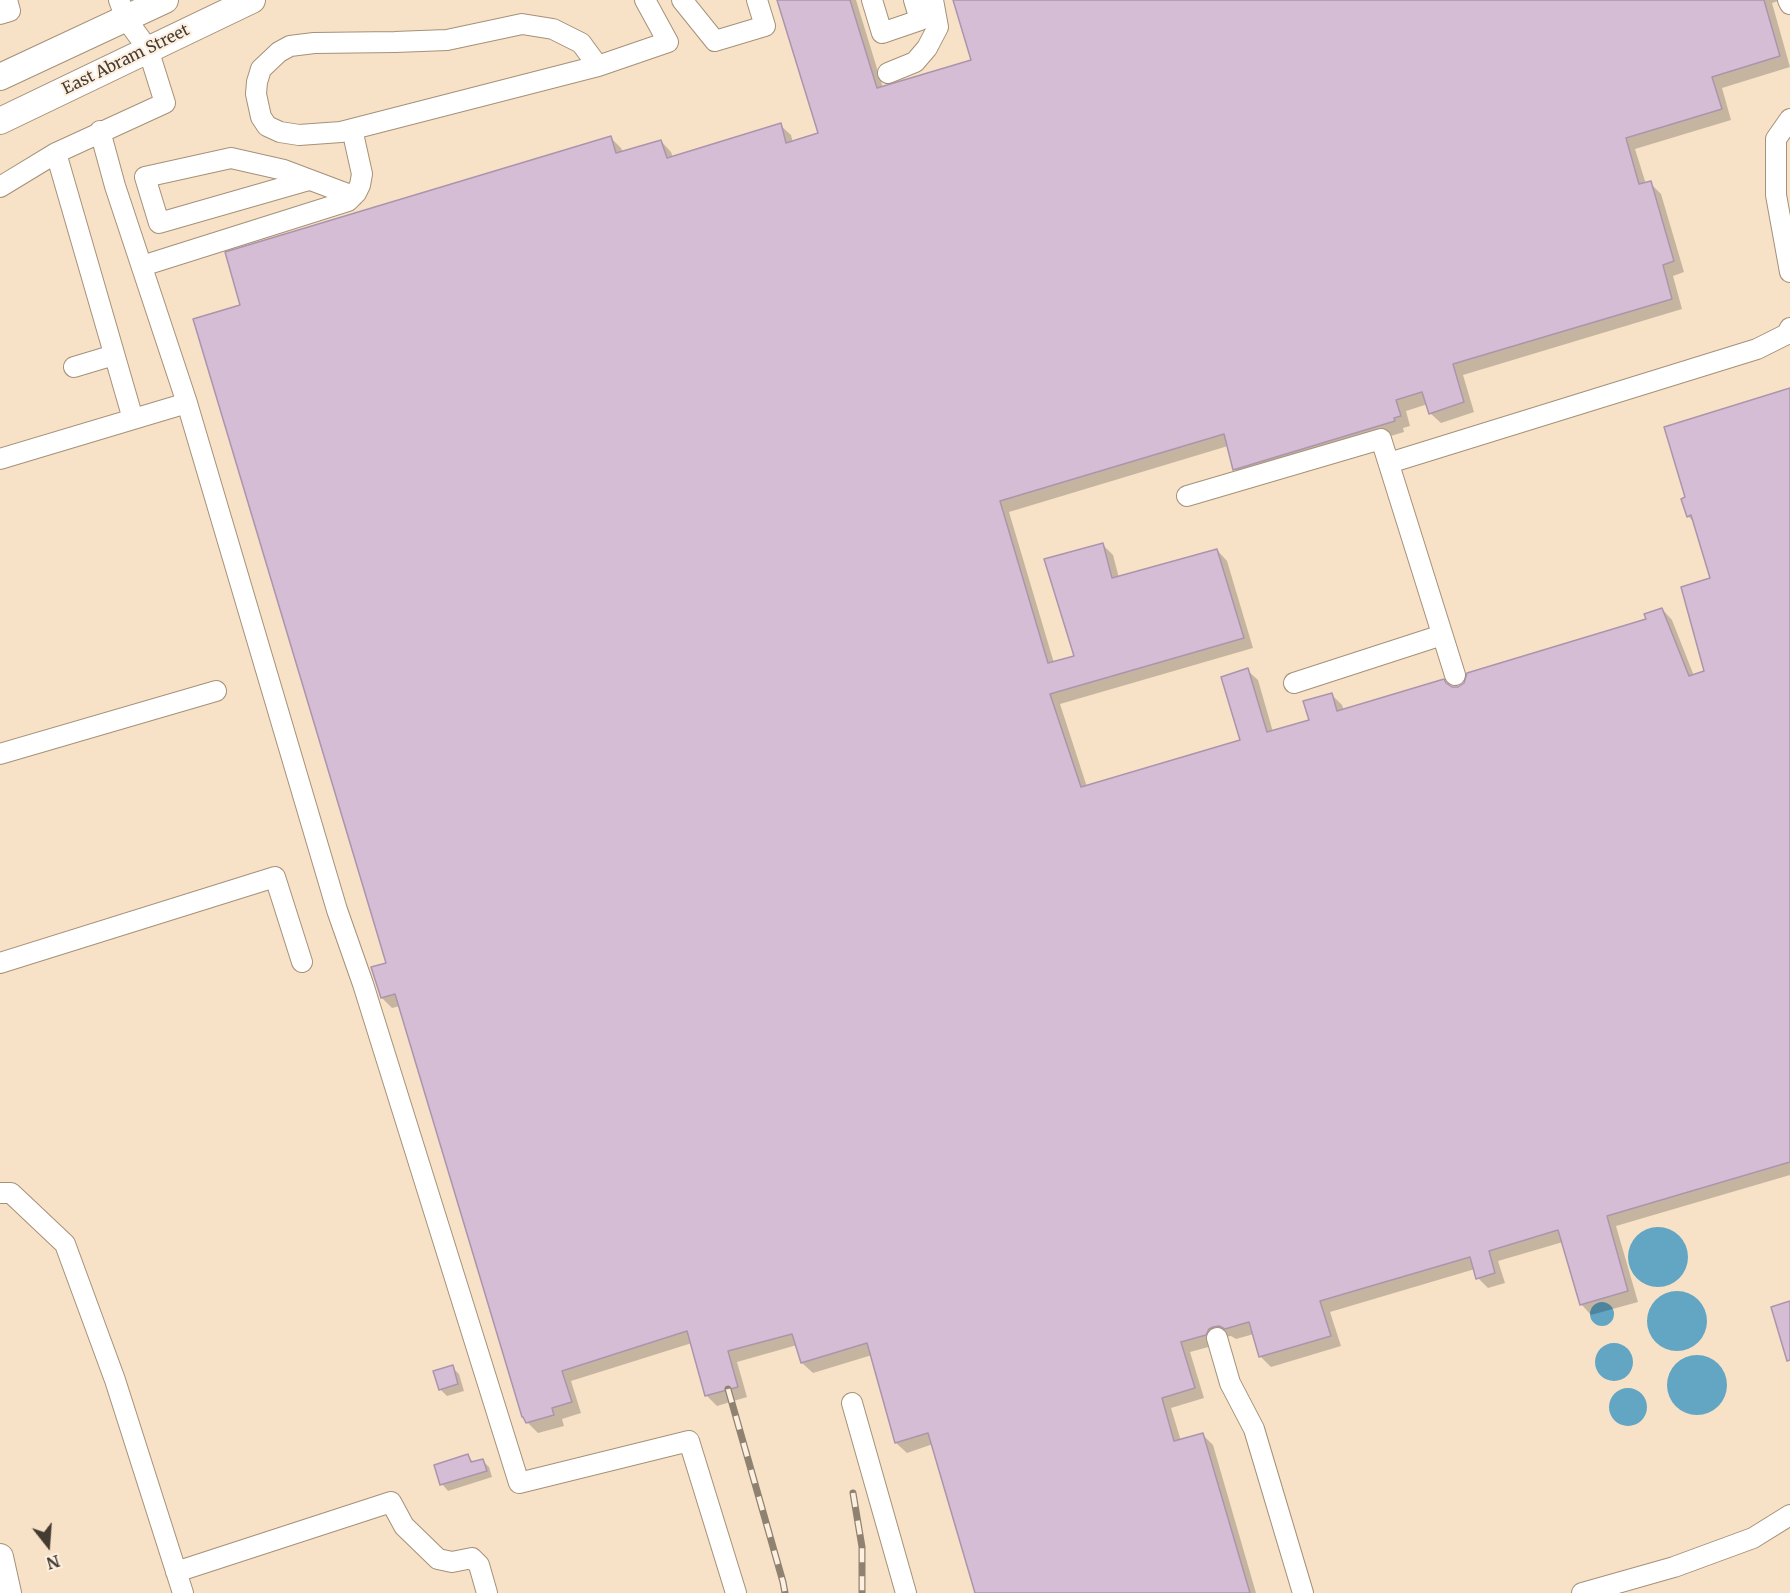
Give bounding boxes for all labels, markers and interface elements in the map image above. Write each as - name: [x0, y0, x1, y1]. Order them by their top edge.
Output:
- street label: East Abram Street: [59, 21, 193, 99]
- north arrow: [18, 1515, 78, 1575]
- text: N: [44, 1551, 62, 1574]

